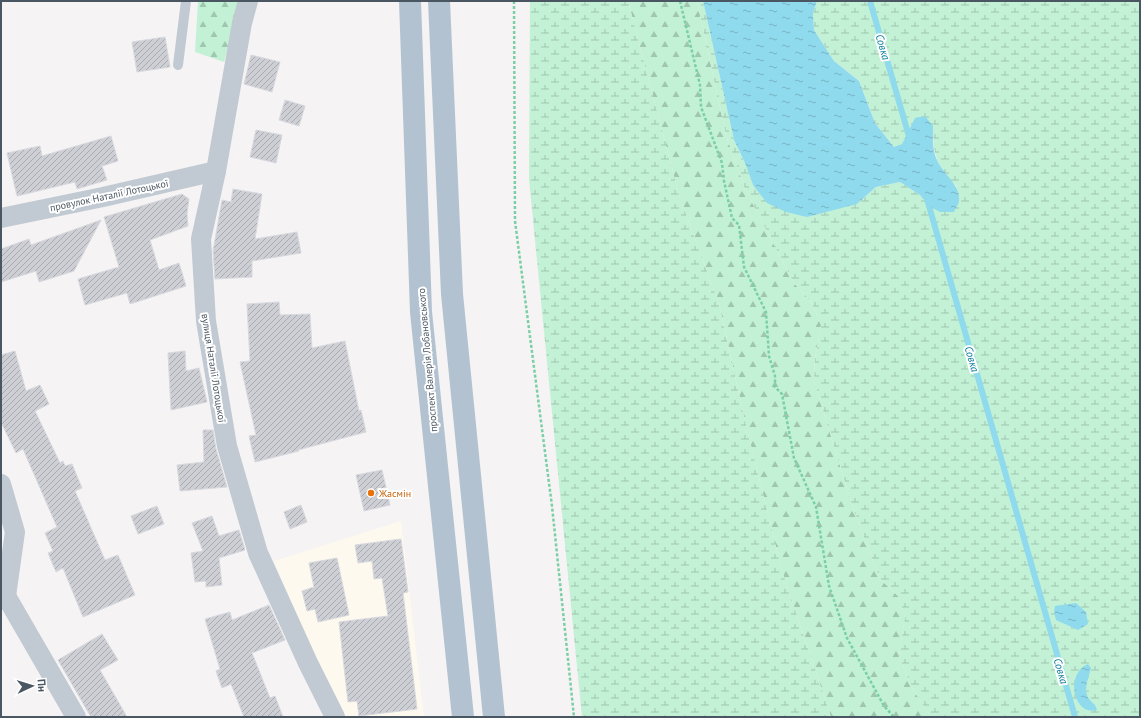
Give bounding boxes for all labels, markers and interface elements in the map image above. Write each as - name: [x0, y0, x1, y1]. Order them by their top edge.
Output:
- water label: Совка: [873, 32, 894, 62]
- street label: провулок Наталії Лотоцької: [49, 177, 170, 214]
- street label: проспект Валерія Лобановського: [415, 288, 440, 432]
- street label: вулиця Наталії Лотоцької: [198, 313, 229, 424]
- water label: Совка: [962, 344, 983, 374]
- place label: Жасмін: [378, 487, 411, 500]
- marker: Жасмін: [366, 488, 376, 498]
- water label: Совка: [1051, 656, 1072, 686]
- north arrow: [12, 666, 52, 706]
- text: Пн: [35, 678, 49, 692]

